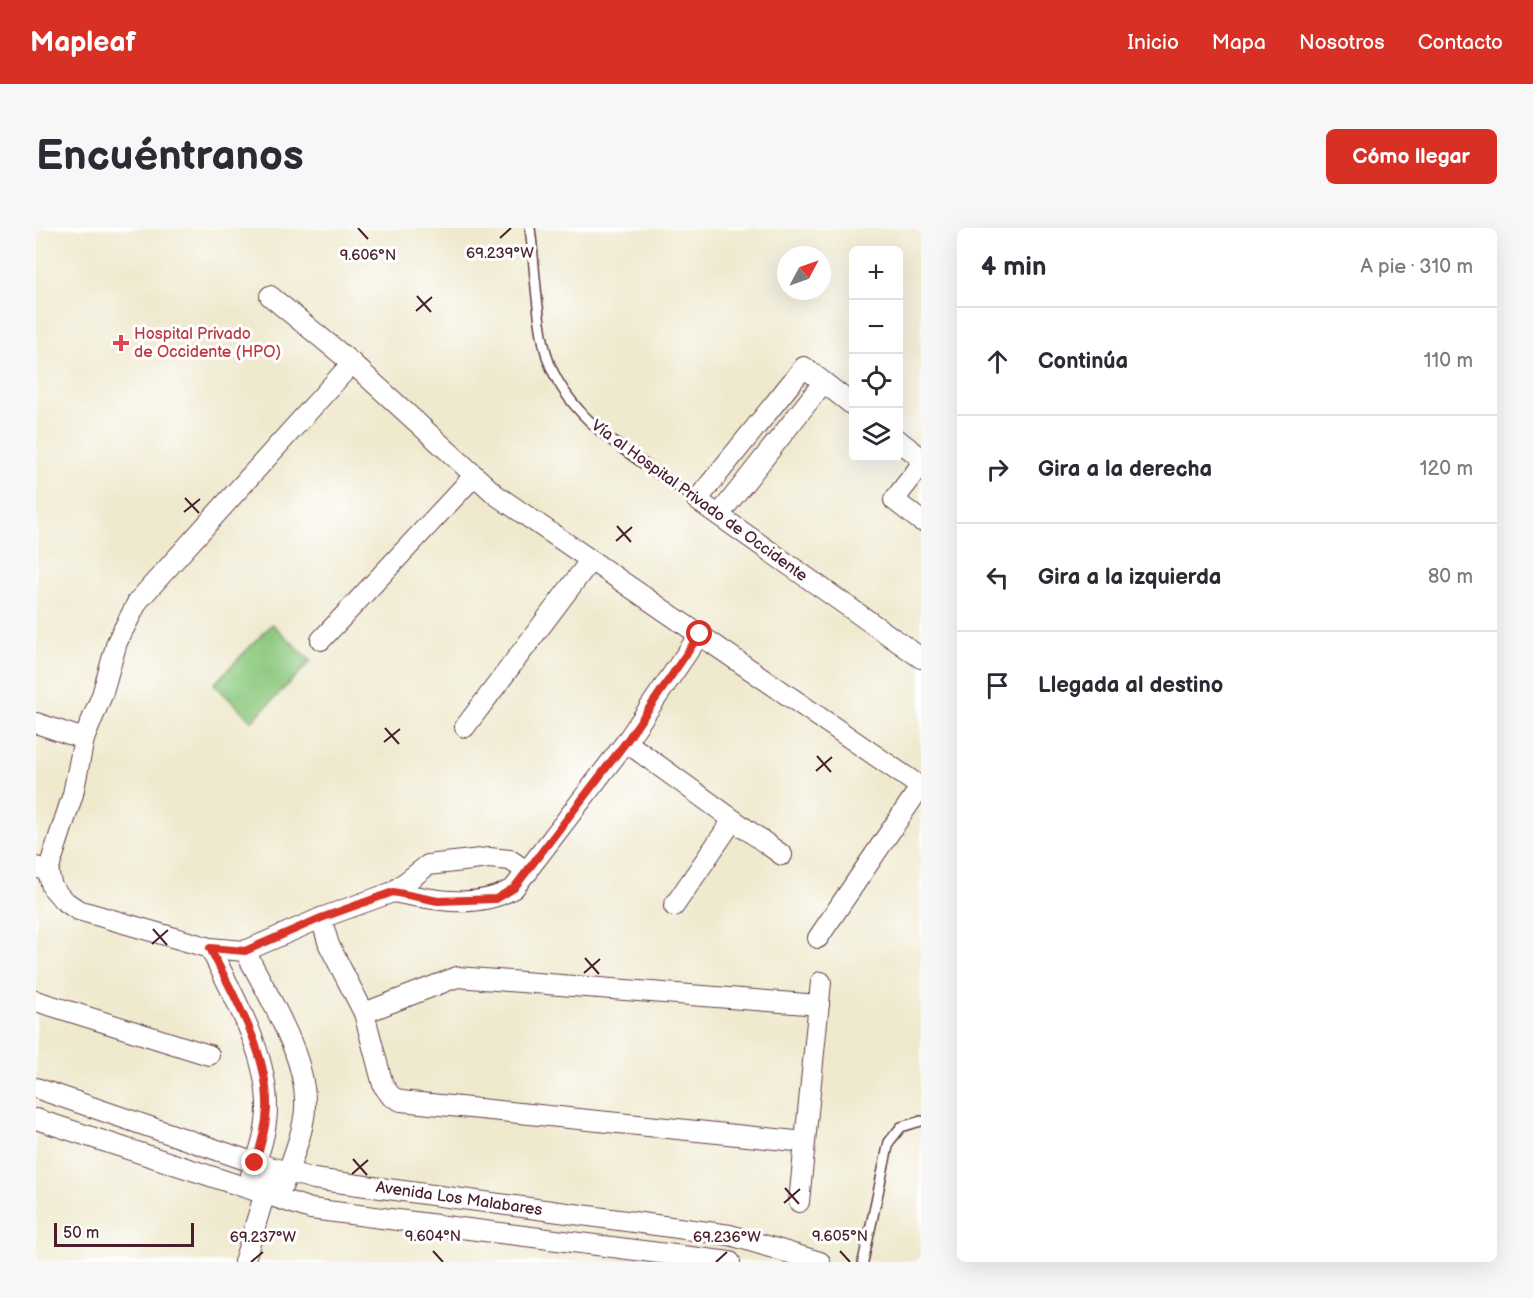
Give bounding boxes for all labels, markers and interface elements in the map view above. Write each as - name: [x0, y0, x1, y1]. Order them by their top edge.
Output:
- text: Mapleaf: [30, 26, 136, 59]
- text: Inicio: [1128, 30, 1179, 55]
- text: Mapa: [1212, 30, 1266, 55]
- text: Nosotros: [1299, 30, 1385, 55]
- text: Contacto: [1418, 30, 1503, 55]
- button: Cómo llegar: [1326, 129, 1497, 184]
- text: Encuéntranos: [36, 131, 304, 182]
- text: 69.239°W: [466, 244, 534, 263]
- text: 9.606°N: [340, 246, 396, 265]
- north arrow: [777, 246, 831, 300]
- map controls: [849, 246, 903, 462]
- button: +: [849, 246, 903, 300]
- text: 4 min: [981, 252, 1046, 283]
- text: A pie · 310 m: [1360, 255, 1473, 279]
- button: −: [849, 300, 903, 354]
- place label: Hospital Privado de Occidente (HPO): [134, 325, 281, 362]
- marker: Hospital Privado de Occidente (HPO): [112, 334, 130, 352]
- icon: ahead: [981, 345, 1014, 378]
- text: Continúa: [1038, 348, 1128, 375]
- text: 110 m: [1424, 349, 1473, 373]
- button: locate: [849, 354, 903, 408]
- button: layers: [849, 408, 903, 462]
- street label: Vía al Hospital Privado de Occidente: [587, 416, 811, 586]
- icon: right: [981, 453, 1014, 486]
- text: Gira a la derecha: [1038, 456, 1212, 483]
- text: 120 m: [1420, 457, 1473, 481]
- icon: left: [981, 561, 1014, 594]
- text: Gira a la izquierda: [1038, 564, 1222, 591]
- text: 80 m: [1428, 565, 1473, 589]
- route start: [686, 620, 712, 646]
- icon: arrive: [981, 669, 1014, 702]
- text: Llegada al destino: [1038, 672, 1223, 699]
- route end: [241, 1149, 267, 1175]
- street label: Avenida Los Malabares: [374, 1178, 544, 1220]
- scale bar: [54, 1220, 194, 1248]
- text: 50 m: [63, 1224, 99, 1243]
- text: 9.604°N: [405, 1227, 461, 1246]
- text: 9.605°N: [812, 1227, 868, 1246]
- text: 69.237°W: [230, 1228, 297, 1247]
- text: 69.236°W: [693, 1228, 761, 1247]

